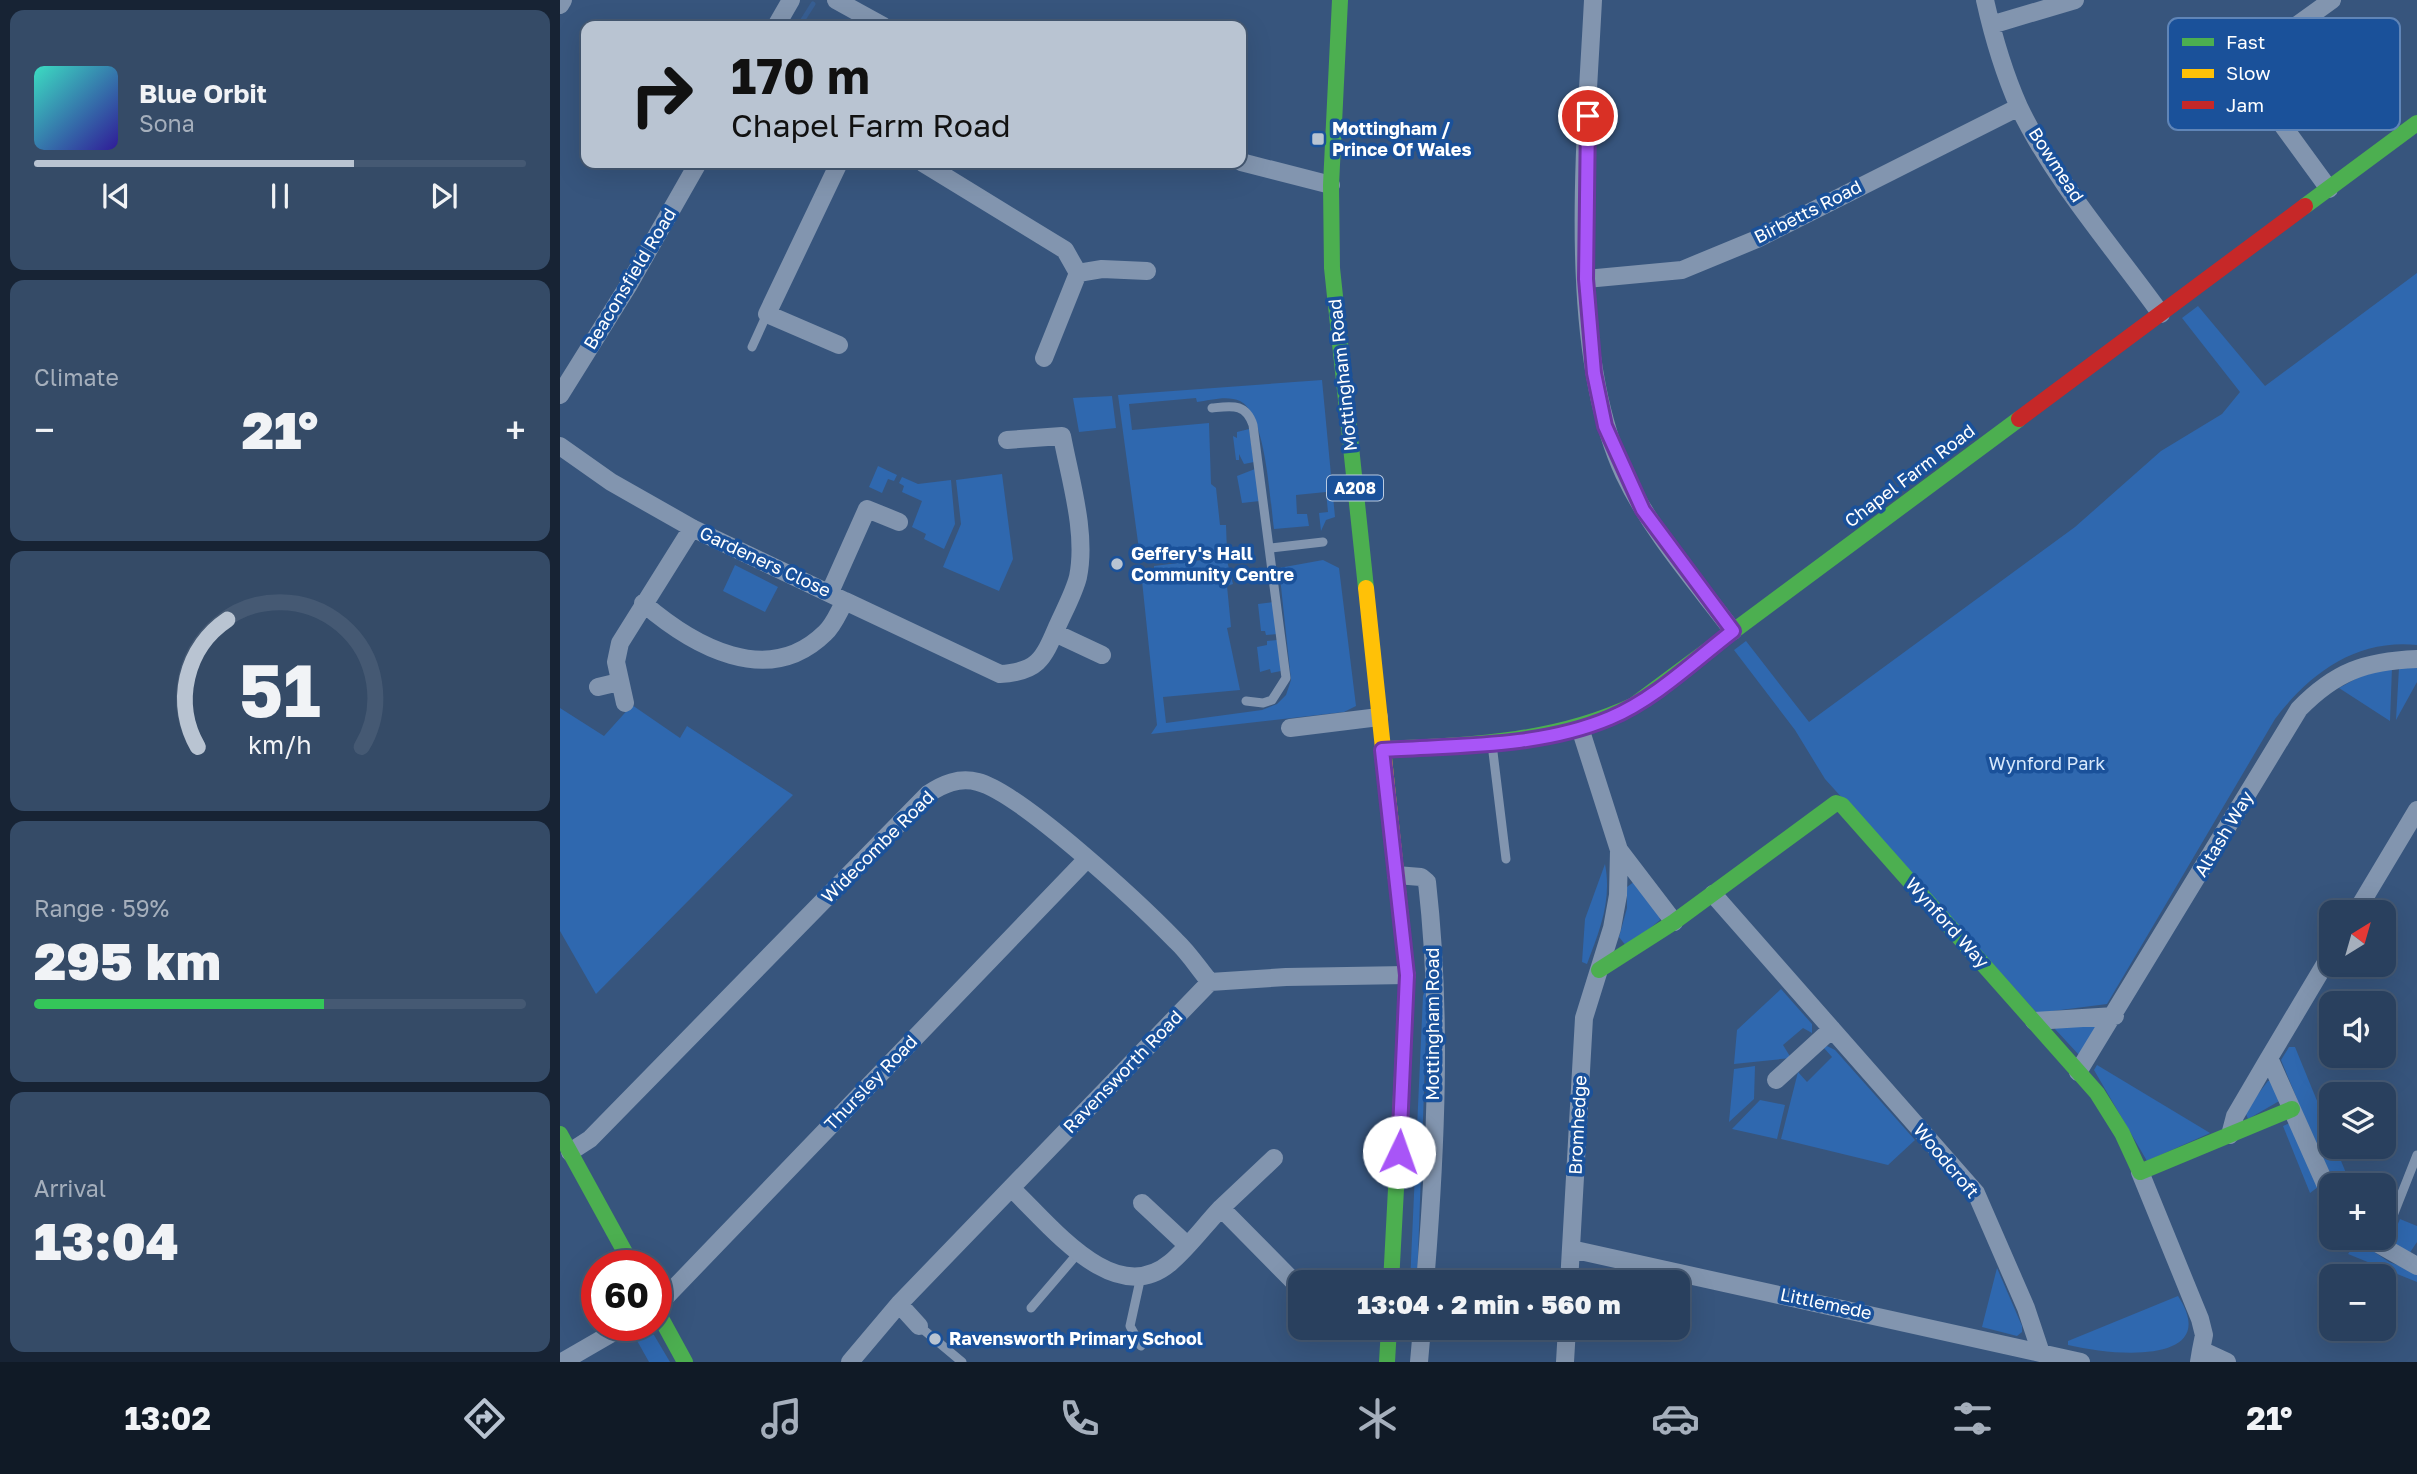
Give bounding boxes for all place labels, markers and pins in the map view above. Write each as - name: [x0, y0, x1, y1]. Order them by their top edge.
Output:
- pin: [1558, 86, 1618, 146]
- place label: Mottingham / Prince Of Wales: [1332, 117, 1471, 160]
- marker: Mottingham / Prince Of Wales: [1310, 131, 1326, 147]
- place label: Geffery's Hall Community Centre: [1131, 542, 1295, 585]
- marker: Geffery's Hall Community Centre: [1109, 556, 1125, 572]
- place label: Ravensworth Primary School: [949, 1327, 1203, 1349]
- marker: Ravensworth Primary School: [927, 1331, 943, 1347]

